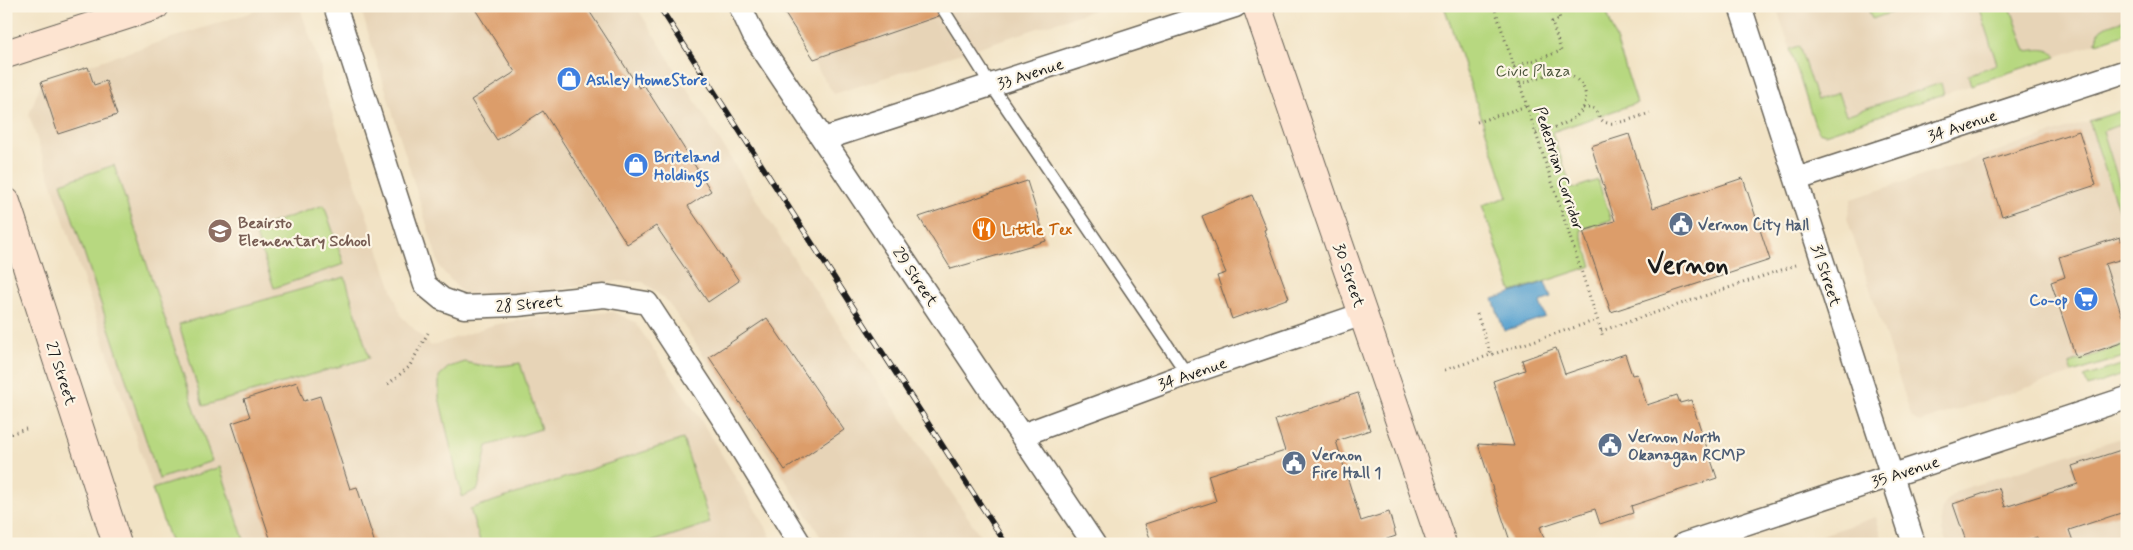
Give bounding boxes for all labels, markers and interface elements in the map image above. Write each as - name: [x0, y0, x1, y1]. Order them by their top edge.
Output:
- street label: 33 Avenue: [995, 54, 1066, 95]
- park label: Civic Plaza: [1496, 61, 1571, 82]
- shop icon: Ashley HomeStore: [556, 66, 582, 92]
- place label: Ashley HomeStore: [586, 70, 707, 91]
- street label: Pedestrian Corridor: [1529, 104, 1588, 233]
- street label: 34 Avenue: [1925, 105, 2000, 147]
- place label: Briteland Holdings: [654, 147, 720, 188]
- shop icon: Briteland Holdings: [623, 152, 649, 178]
- public building icon: Vernon City Hall: [1668, 211, 1694, 237]
- place label: Beairsto Elementary School: [238, 213, 371, 252]
- place label: Vernon City Hall: [1698, 215, 1809, 236]
- restaurant icon: Little Tex: [971, 216, 997, 242]
- school or university icon: Beairsto Elementary School: [207, 218, 233, 244]
- place label: Little Tex: [1002, 220, 1072, 241]
- street label: 30 Street: [1328, 241, 1370, 311]
- street label: 31 Street: [1806, 242, 1846, 310]
- street label: 29 Street: [887, 243, 943, 311]
- district label: Vernon: [1647, 249, 1729, 283]
- supermarket icon: Co-op: [2073, 286, 2099, 312]
- place label: Co-op: [2029, 290, 2068, 311]
- street label: 28 Street: [495, 291, 564, 318]
- street label: 27 Street: [40, 339, 81, 409]
- street label: 34 Avenue: [1155, 353, 1230, 396]
- place label: Vernon North Okanagan RCMP: [1628, 427, 1746, 468]
- public building icon: Vernon North Okanagan RCMP: [1597, 432, 1623, 458]
- place label: Vernon Fire Hall 1: [1312, 445, 1381, 484]
- public building icon: Vernon Fire Hall 1: [1281, 450, 1307, 476]
- street label: 35 Avenue: [1869, 452, 1942, 493]

